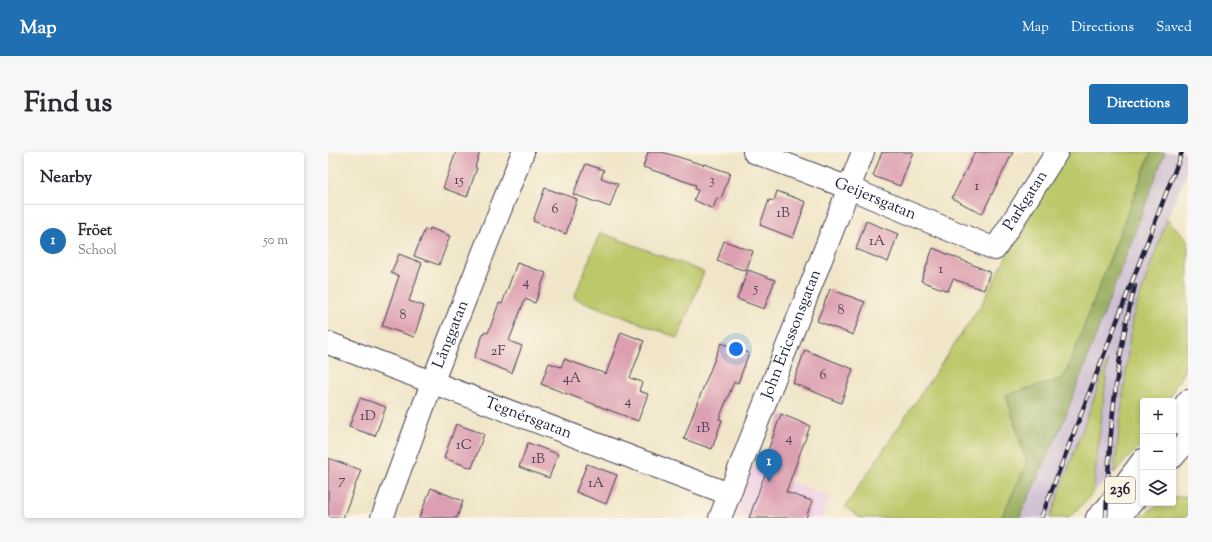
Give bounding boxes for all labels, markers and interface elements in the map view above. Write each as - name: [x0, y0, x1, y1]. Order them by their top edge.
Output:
- text: Map: [20, 15, 57, 42]
- text: Map: [1022, 18, 1049, 38]
- text: Directions: [1071, 18, 1134, 38]
- text: Saved: [1156, 18, 1192, 38]
- text: Find us: [24, 84, 112, 124]
- button: Directions: [1089, 84, 1188, 124]
- text: Nearby: [40, 166, 92, 190]
- street label: Parkgatan: [998, 166, 1054, 236]
- house number: 15: [454, 171, 464, 191]
- house number: 3: [709, 171, 715, 191]
- street label: Geijersgatan: [831, 172, 920, 226]
- house number: 1: [975, 177, 980, 197]
- house number: 6: [552, 200, 559, 220]
- house number: 1B: [776, 204, 790, 224]
- text: Fröet: [78, 221, 112, 242]
- text: 1: [51, 232, 55, 250]
- text: 50 m: [263, 232, 288, 250]
- house number: 1A: [869, 232, 886, 252]
- text: School: [78, 242, 117, 260]
- house number: 1: [939, 260, 944, 280]
- street label: John Ericssonsgatan: [756, 266, 828, 404]
- house number: 4: [522, 273, 530, 293]
- house number: 5: [753, 279, 759, 299]
- street label: Långgatan: [427, 297, 475, 372]
- house number: 8: [838, 301, 845, 321]
- house number: 8: [400, 306, 407, 326]
- your location: [726, 339, 746, 359]
- house number: 2F: [491, 342, 505, 362]
- house number: 6: [820, 366, 827, 386]
- house number: 4A: [563, 369, 582, 389]
- street label: Tegnérsgatan: [481, 392, 576, 445]
- house number: 4: [624, 392, 632, 412]
- map controls: [1140, 398, 1176, 506]
- button: +: [1140, 398, 1176, 434]
- house number: 1D: [360, 407, 376, 427]
- house number: 1B: [696, 419, 710, 439]
- house number: 4: [785, 429, 793, 449]
- button: −: [1140, 434, 1176, 470]
- house number: 1C: [456, 436, 472, 456]
- pin: 1: [756, 449, 782, 482]
- house number: 1B: [531, 450, 545, 470]
- button: layers: [1140, 470, 1176, 506]
- house number: 7: [338, 471, 346, 491]
- house number: 1A: [588, 474, 605, 494]
- road number: 236: [1105, 477, 1135, 503]

